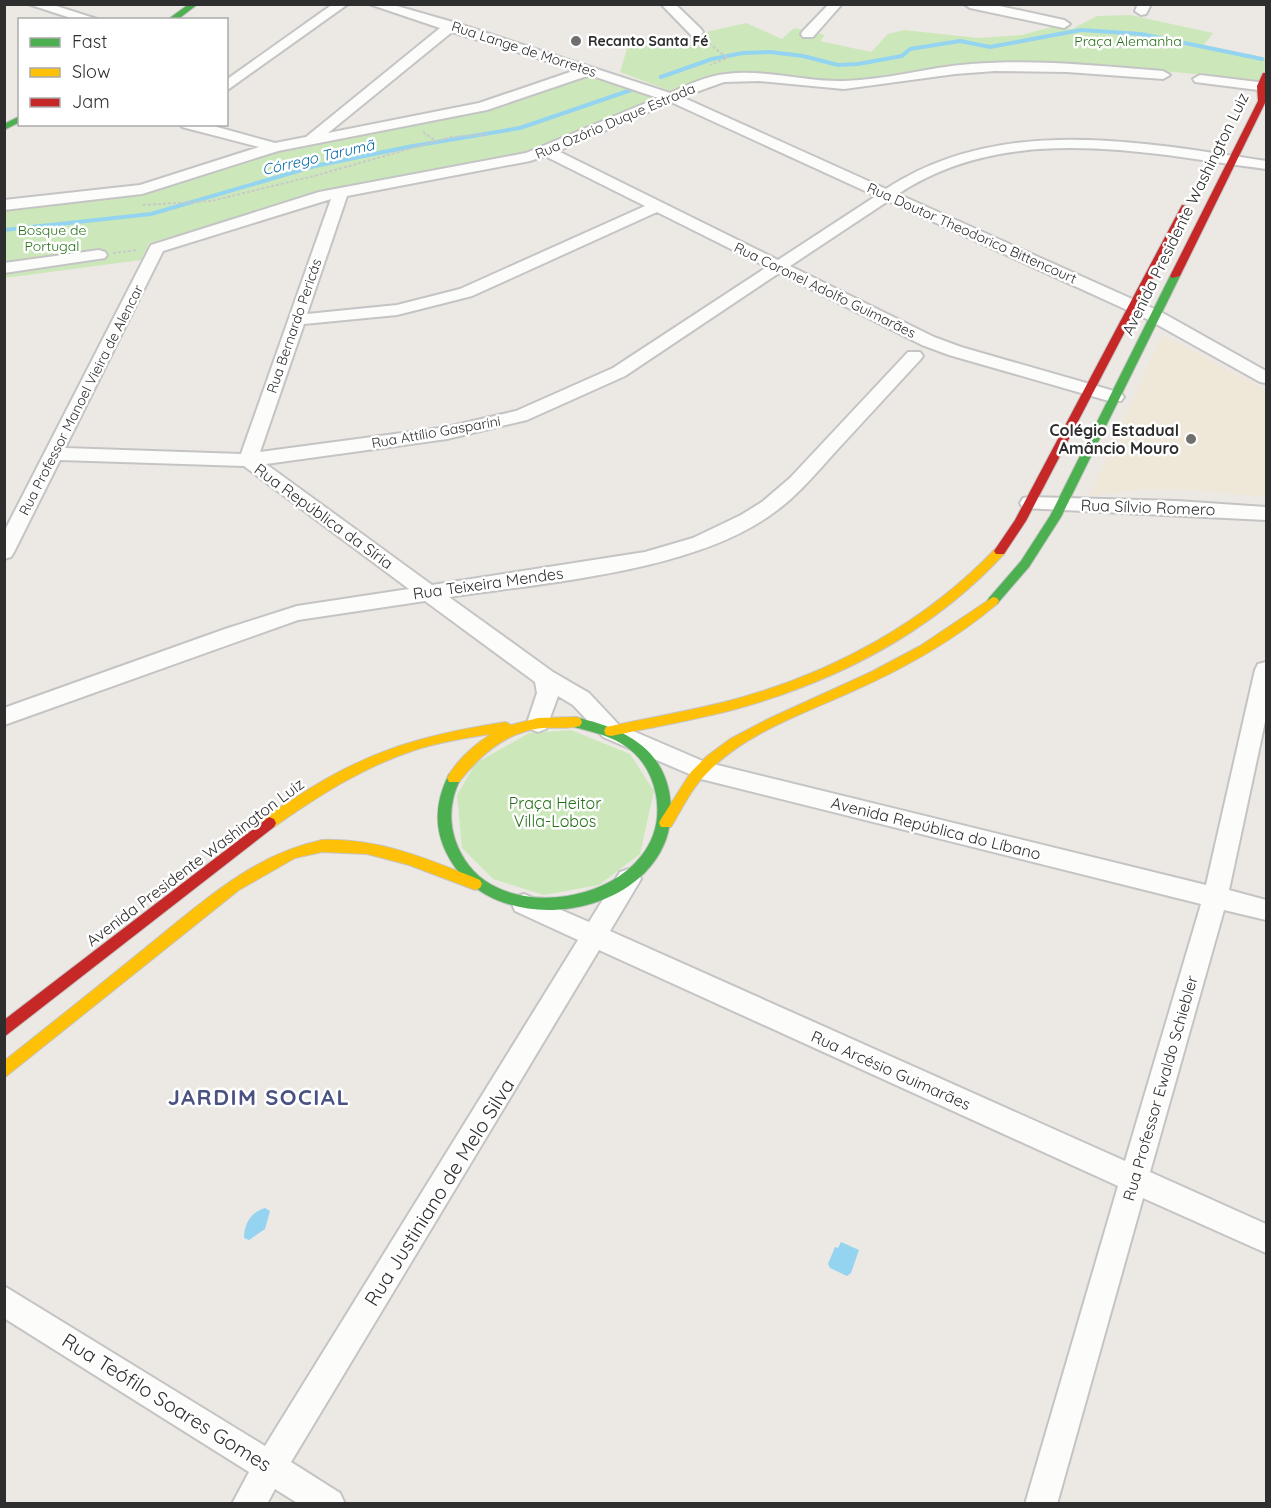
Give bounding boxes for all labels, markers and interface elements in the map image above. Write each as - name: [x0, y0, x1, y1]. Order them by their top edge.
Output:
- street label: Rua Lange de Morretes: [449, 17, 599, 81]
- legend: [18, 18, 228, 126]
- text: Fast: [72, 30, 107, 53]
- place label: Recanto Santa Fé: [588, 32, 708, 50]
- park label: Praça Alemanha: [1074, 32, 1182, 50]
- marker: Recanto Santa Fé: [569, 34, 583, 48]
- text: Slow: [72, 60, 110, 83]
- street label: Rua Ozório Duque Estrada: [532, 79, 698, 163]
- street label: Avenida Presidente Washington Luiz: [1117, 89, 1253, 339]
- text: Jam: [72, 90, 110, 113]
- water label: Córrego Tarumã: [260, 135, 377, 179]
- street label: Rua Doutor Theodorico Bittencourt: [864, 179, 1080, 288]
- park label: Bosque de Portugal: [18, 221, 86, 255]
- street label: Rua Coronel Adolfo Guimarães: [731, 238, 919, 342]
- street label: Rua Bernardo Pericás: [263, 256, 325, 396]
- street label: Rua Professor Manoel Vieira de Alencar: [15, 281, 147, 518]
- street label: Rua Attílio Gasparini: [370, 412, 502, 452]
- place label: Colégio Estadual Amâncio Mouro: [1049, 420, 1179, 458]
- marker: Colégio Estadual Amâncio Mouro: [1184, 432, 1198, 446]
- street label: Rua República da Síria: [251, 459, 397, 573]
- street label: Rua Sílvio Romero: [1080, 495, 1216, 519]
- street label: Rua Teixeira Mendes: [411, 563, 565, 603]
- street label: Avenida Presidente Washington Luiz: [82, 774, 308, 950]
- street label: Avenida República do Líbano: [829, 792, 1043, 864]
- park label: Praça Heitor Villa-Lobos: [509, 793, 601, 831]
- street label: Rua Professor Ewaldo Schiebler: [1118, 973, 1202, 1203]
- street label: Rua Arcésio Guimarães: [808, 1026, 974, 1114]
- street label: Rua Justiniano de Melo Silva: [359, 1074, 519, 1310]
- district label: JARDIM SOCIAL: [168, 1083, 350, 1111]
- street label: Rua Teófilo Soares Gomes: [58, 1327, 276, 1477]

